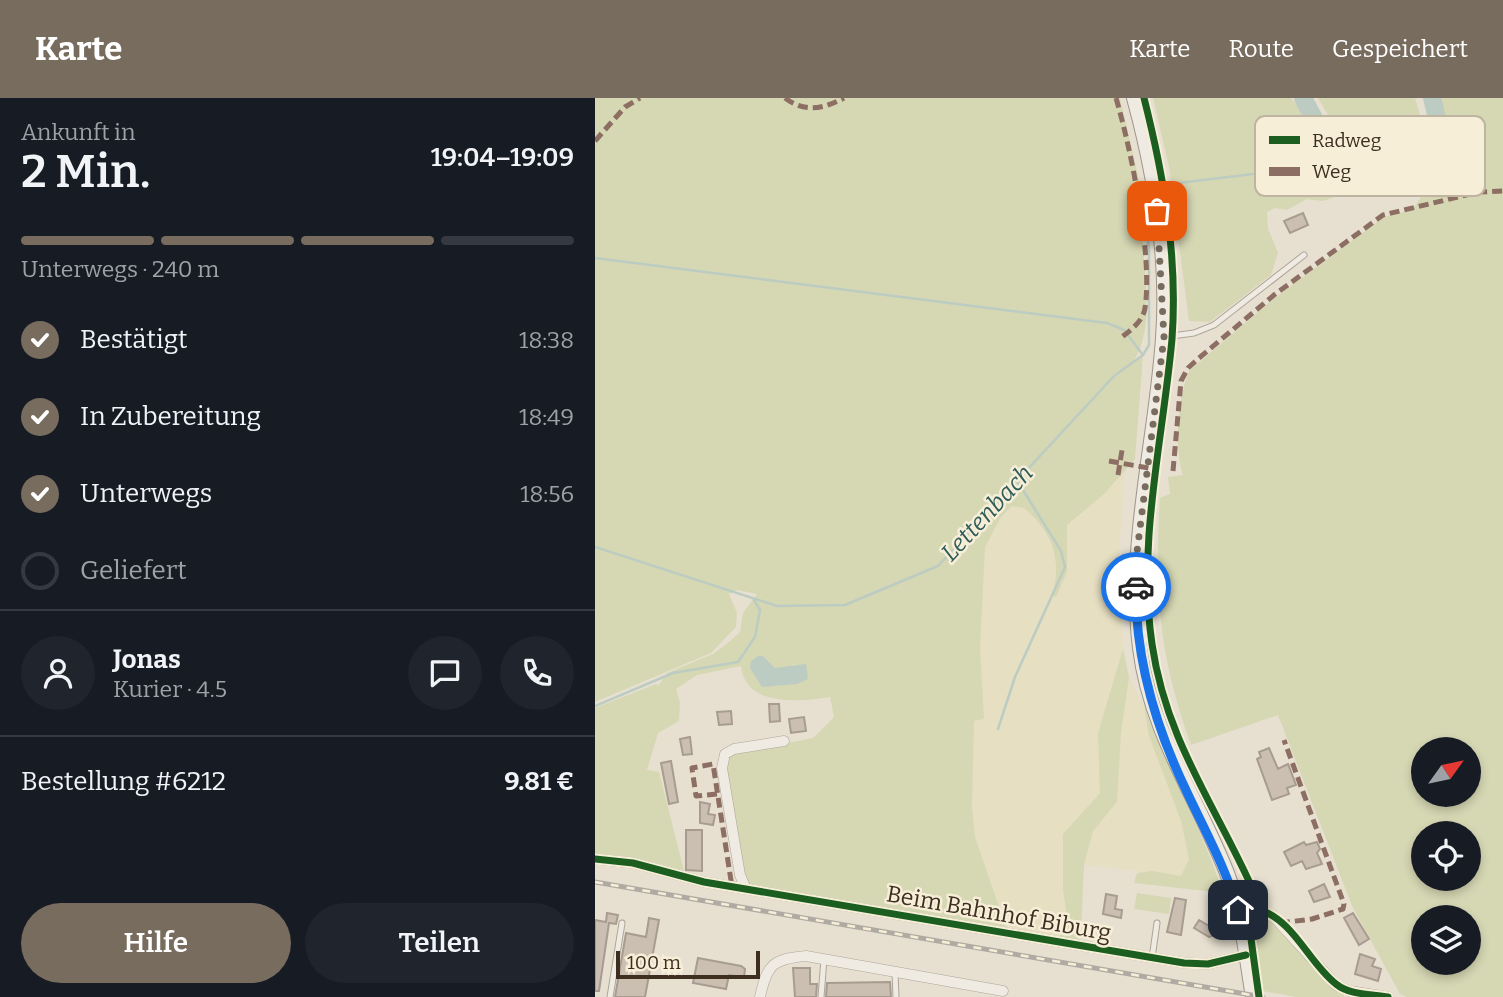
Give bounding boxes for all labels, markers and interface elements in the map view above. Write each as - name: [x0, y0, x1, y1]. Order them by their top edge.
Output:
- text: Karte: [35, 29, 122, 69]
- text: Karte: [1129, 35, 1191, 63]
- text: Route: [1229, 35, 1294, 63]
- text: Gespeichert: [1332, 35, 1468, 63]
- legend: [1255, 116, 1485, 196]
- text: Ankunft in: [21, 118, 136, 146]
- text: Radweg: [1312, 129, 1382, 152]
- text: 19:04–19:09: [431, 142, 574, 173]
- text: 2 Min.: [21, 144, 150, 199]
- text: Weg: [1312, 160, 1351, 183]
- pin: [1127, 181, 1187, 241]
- icon: bag: [1138, 192, 1176, 230]
- text: Unterwegs · 240 m: [21, 255, 219, 283]
- icon: check: [21, 321, 59, 359]
- text: Bestätigt: [80, 324, 187, 355]
- text: 18:38: [519, 326, 574, 354]
- icon: check: [21, 398, 59, 436]
- text: In Zubereitung: [80, 401, 261, 432]
- text: 18:49: [519, 403, 574, 431]
- water label: Lettenbach: [936, 459, 1038, 567]
- icon: check: [21, 475, 59, 513]
- text: Unterwegs: [80, 478, 212, 509]
- text: 18:56: [520, 480, 574, 508]
- courier: [1101, 552, 1171, 622]
- text: Geliefert: [80, 555, 187, 586]
- icon: car: [1117, 568, 1155, 606]
- button: person: [21, 636, 95, 710]
- button: chat: [408, 636, 482, 710]
- button: phone: [500, 636, 574, 710]
- text: Jonas: [113, 644, 181, 675]
- text: Kurier · 4.5: [113, 675, 227, 703]
- north arrow: [1411, 737, 1481, 807]
- map controls: [1411, 737, 1481, 975]
- text: Bestellung #6212: [21, 766, 226, 797]
- text: 9.81 €: [504, 766, 574, 797]
- button: locate: [1411, 821, 1481, 891]
- street label: Beim Bahnhof Biburg: [884, 879, 1114, 947]
- pin: [1208, 880, 1268, 940]
- icon: home: [1219, 891, 1257, 929]
- button: Hilfe: [21, 903, 291, 983]
- button: Teilen: [305, 903, 574, 983]
- button: layers: [1411, 905, 1481, 975]
- scale bar: [616, 948, 759, 980]
- text: 100 m: [627, 951, 681, 974]

